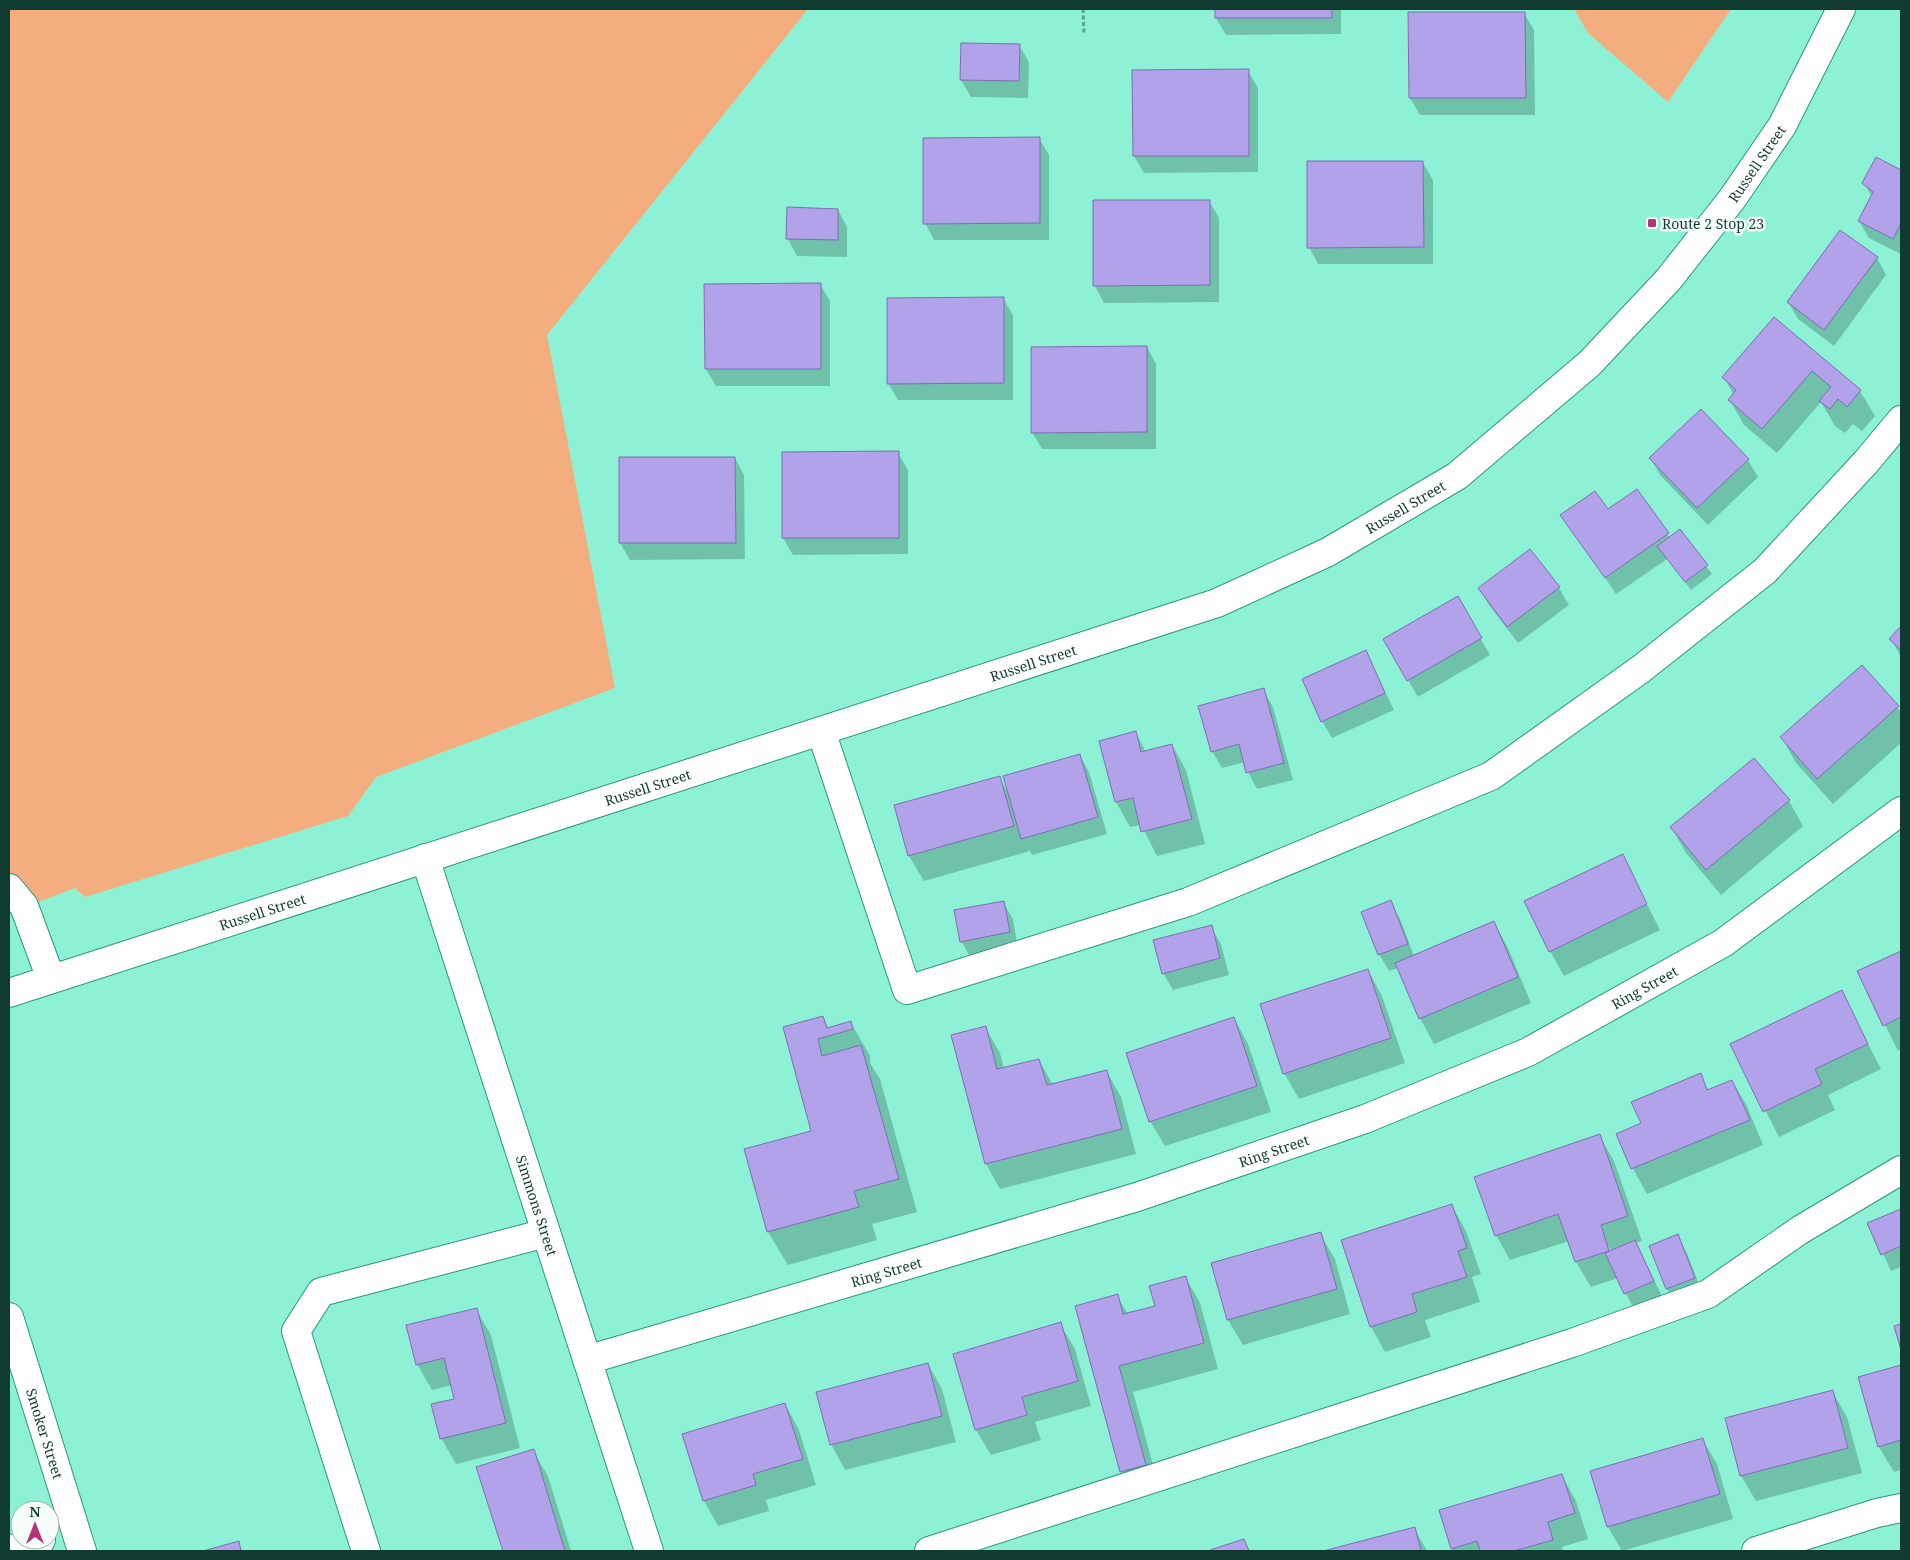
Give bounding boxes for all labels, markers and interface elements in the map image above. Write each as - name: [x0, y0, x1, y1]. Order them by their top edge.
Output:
- street label: Russell Street: [1723, 121, 1790, 206]
- place label: Route 2 Stop 23: [1662, 214, 1764, 233]
- marker: Route 2 Stop 23: [1646, 217, 1658, 229]
- street label: Russell Street: [1362, 476, 1449, 538]
- street label: Russell Street: [987, 640, 1079, 685]
- street label: Russell Street: [602, 764, 693, 810]
- street label: Russell Street: [217, 888, 308, 934]
- street label: Ring Street: [1608, 961, 1681, 1013]
- street label: Ring Street: [1236, 1129, 1311, 1171]
- street label: Simmons Street: [512, 1153, 562, 1258]
- street label: Ring Street: [848, 1252, 924, 1291]
- street label: Smoker Street: [22, 1386, 68, 1481]
- north arrow: [10, 1500, 60, 1550]
- text: N: [29, 1502, 41, 1521]

